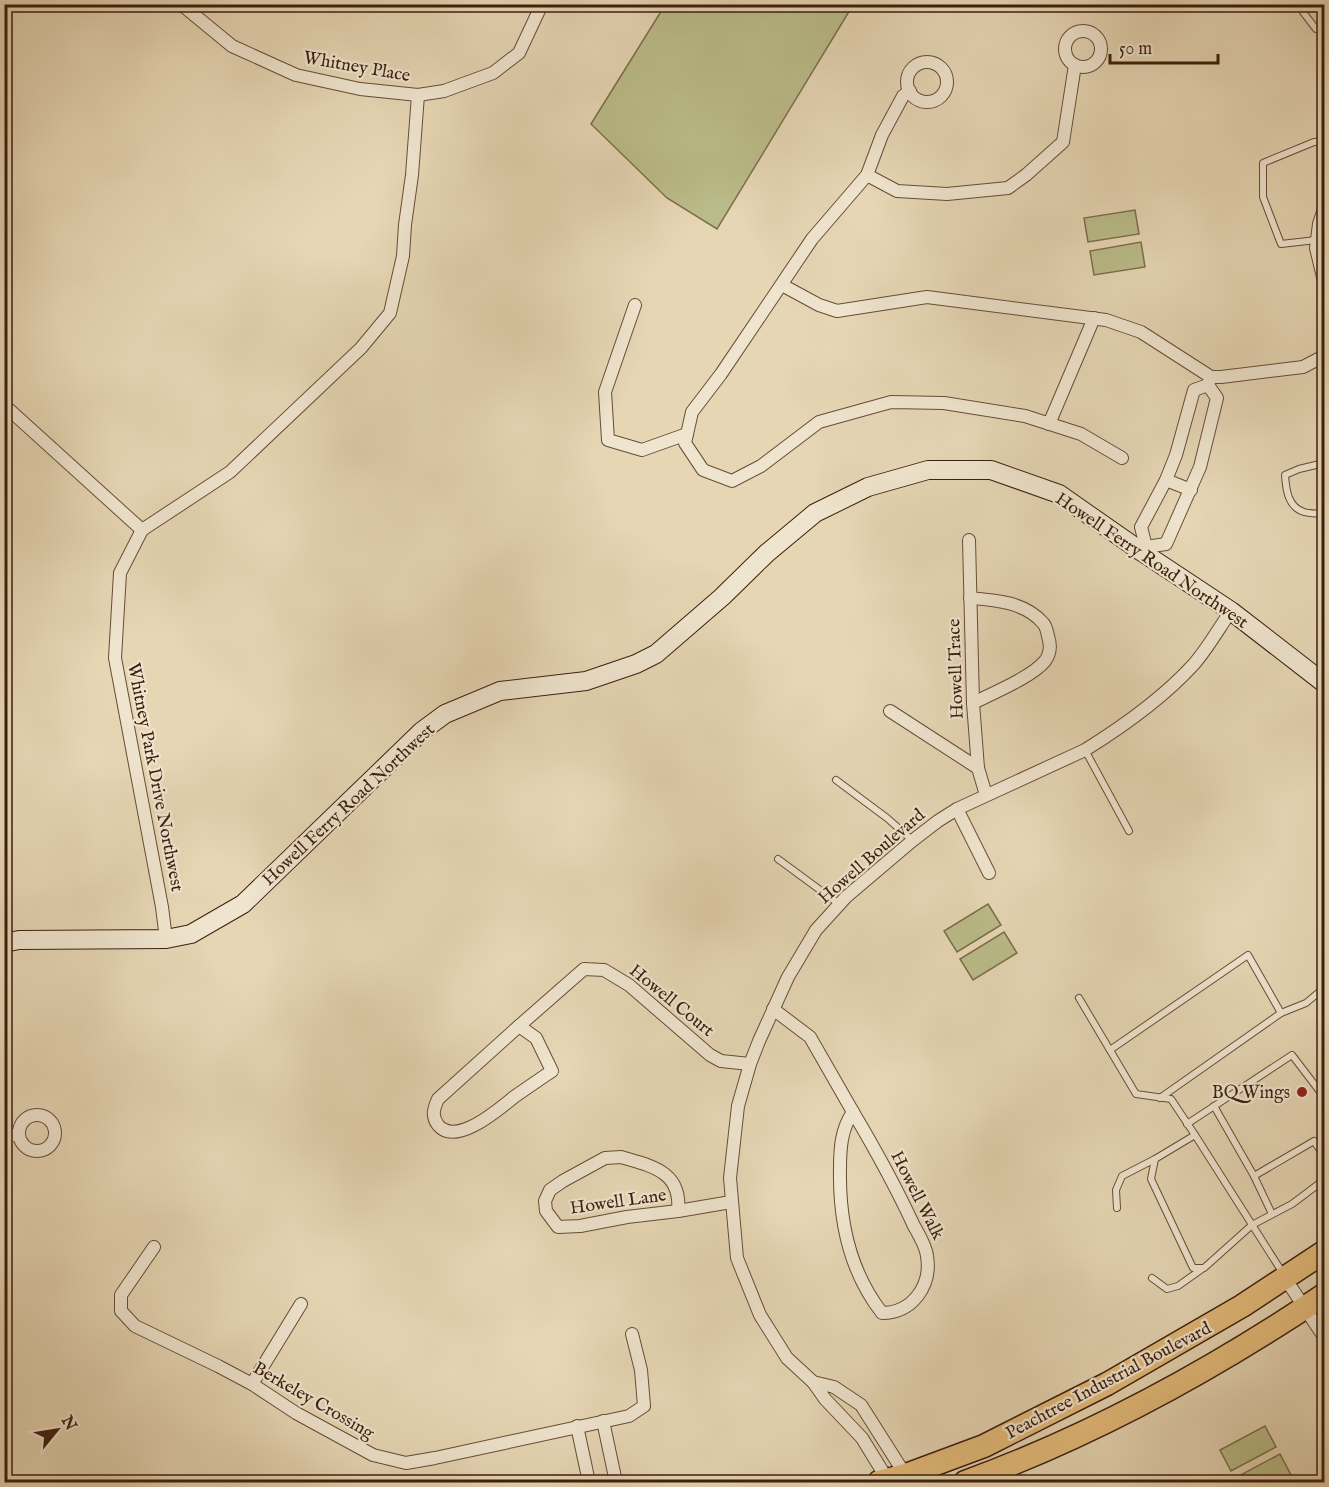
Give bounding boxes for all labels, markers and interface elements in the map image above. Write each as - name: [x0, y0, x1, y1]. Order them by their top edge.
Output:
- scale bar: [1110, 27, 1218, 65]
- text: 50 m: [1119, 38, 1152, 61]
- street label: Whitney Place: [301, 47, 412, 88]
- street label: Howell Ferry Road Northwest: [1050, 488, 1252, 635]
- street label: Howell Trace: [943, 618, 970, 720]
- street label: Whitney Park Drive Northwest: [121, 661, 188, 894]
- street label: Howell Ferry Road Northwest: [258, 719, 440, 891]
- street label: Howell Boulevard: [814, 804, 931, 910]
- street label: Howell Court: [624, 960, 718, 1043]
- place label: BQ Wings: [1212, 1082, 1290, 1105]
- marker: BQ Wings: [1295, 1085, 1309, 1099]
- street label: Howell Walk: [884, 1147, 949, 1244]
- street label: Howell Lane: [569, 1184, 668, 1221]
- street label: Peachtree Industrial Boulevard: [1002, 1317, 1216, 1445]
- street label: Berkeley Crossing: [248, 1357, 378, 1445]
- north arrow: [27, 1400, 87, 1460]
- text: N: [56, 1412, 80, 1435]

